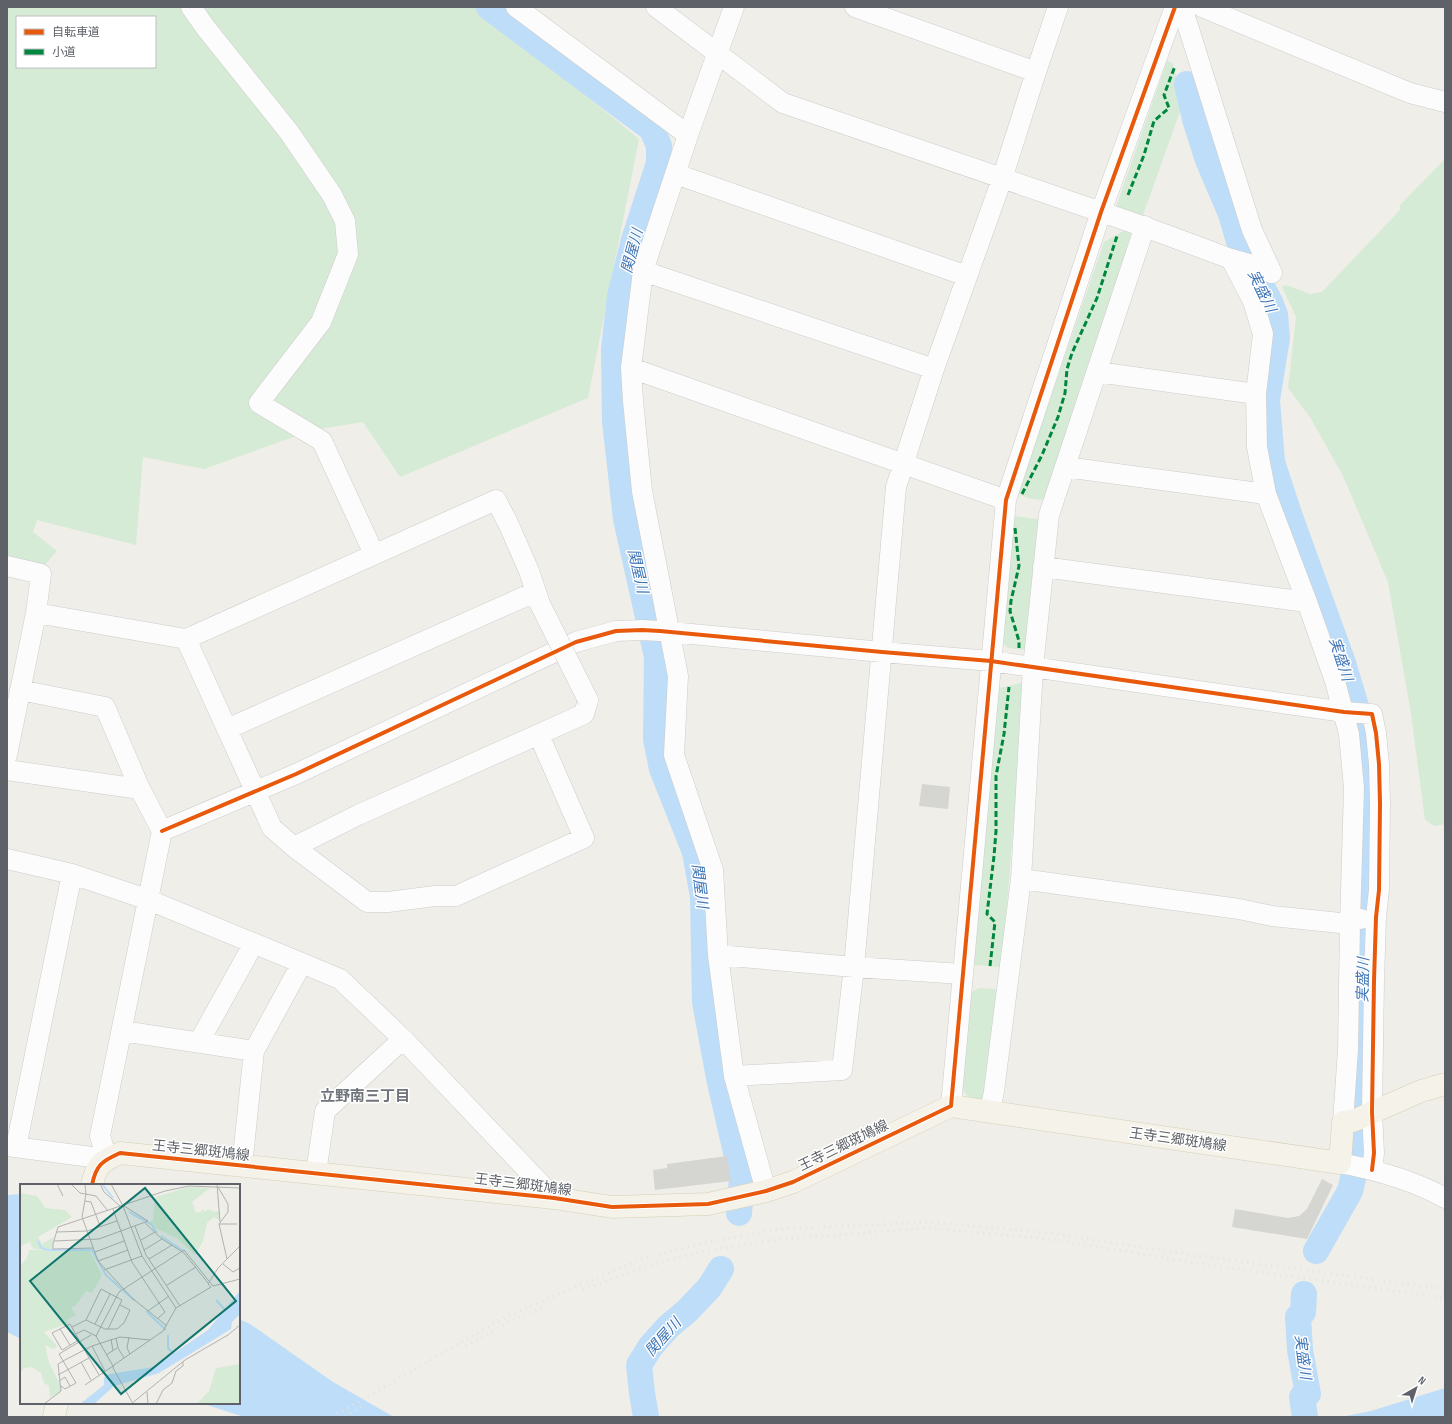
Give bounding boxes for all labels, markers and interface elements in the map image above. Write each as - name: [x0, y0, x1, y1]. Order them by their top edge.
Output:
- legend: [16, 16, 156, 68]
- text: 自転車道: [52, 25, 100, 40]
- text: 小道: [52, 45, 76, 60]
- water label: 関屋川: [617, 225, 648, 275]
- water label: 実盛川: [1243, 267, 1281, 317]
- water label: 関屋川: [623, 547, 652, 597]
- water label: 実盛川: [1325, 635, 1357, 685]
- water label: 関屋川: [687, 863, 712, 912]
- water label: 実盛川: [1354, 955, 1373, 1003]
- district label: 立野南三丁目: [320, 1087, 410, 1106]
- street label: 王寺三郷斑鳩線: [795, 1116, 891, 1175]
- street label: 王寺三郷斑鳩線: [1128, 1124, 1228, 1155]
- street label: 王寺三郷斑鳩線: [151, 1137, 251, 1164]
- street label: 王寺三郷斑鳩線: [473, 1170, 573, 1199]
- inset map: [20, 1184, 240, 1404]
- water label: 関屋川: [641, 1313, 687, 1360]
- water label: 実盛川: [1290, 1334, 1315, 1383]
- north arrow: [1396, 1368, 1436, 1408]
- text: N: [1416, 1374, 1428, 1388]

